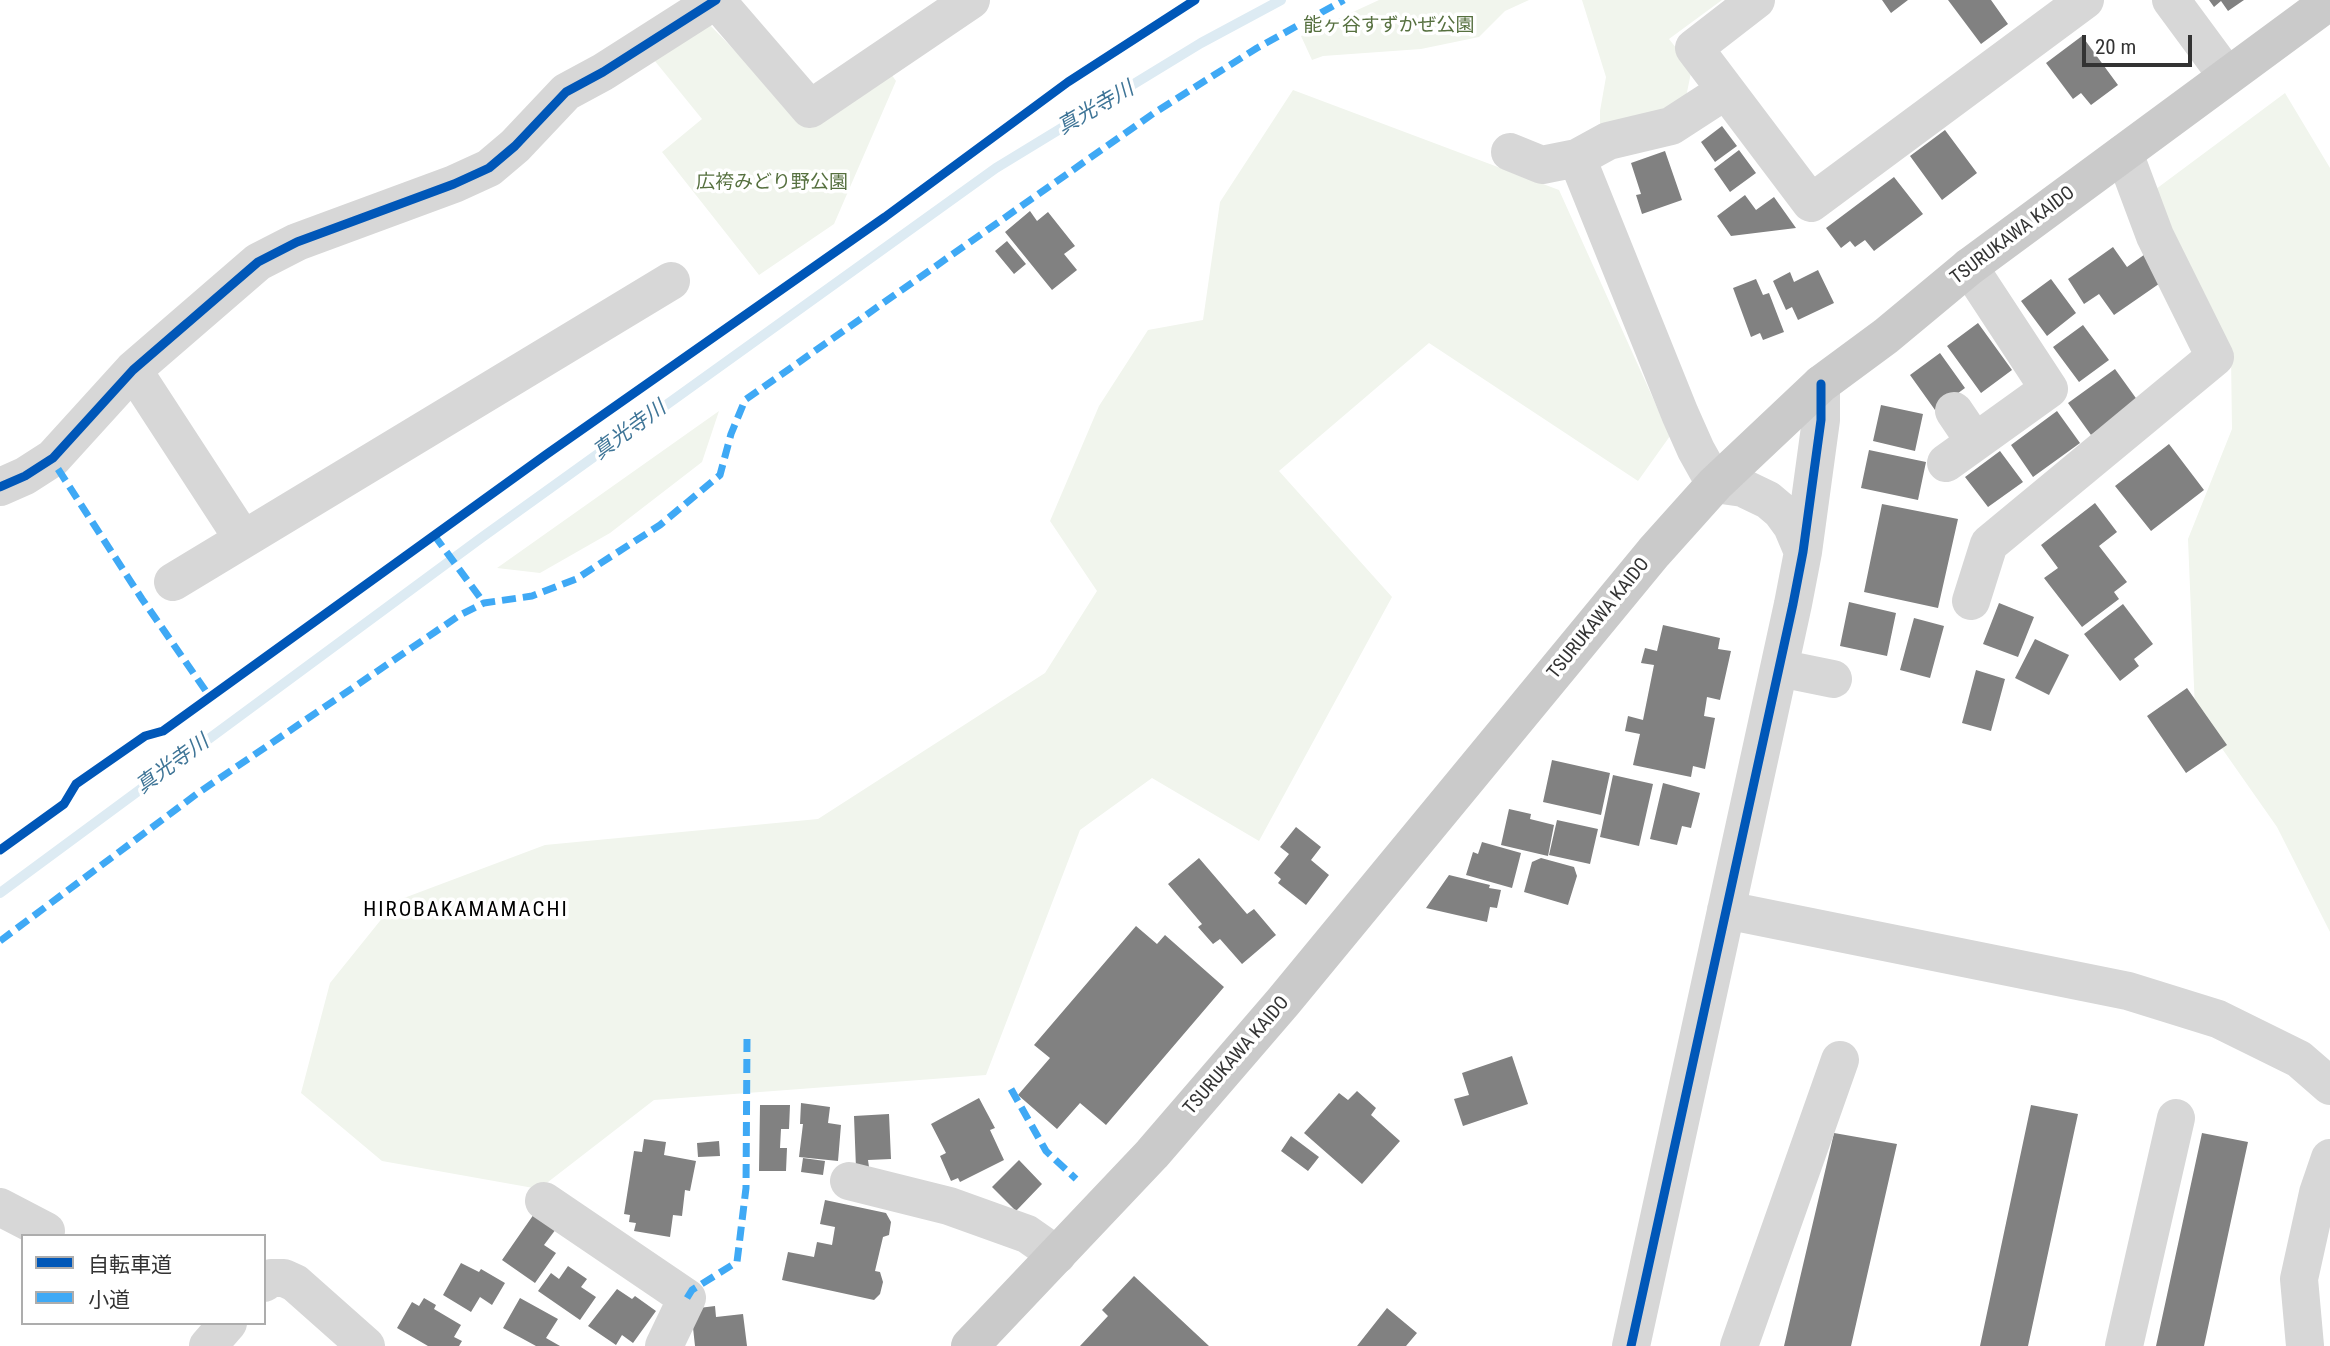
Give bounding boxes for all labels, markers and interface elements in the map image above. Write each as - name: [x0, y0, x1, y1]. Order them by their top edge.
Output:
- park label: 能ヶ谷すずかぜ公園: [1304, 15, 1474, 37]
- scale bar: [2085, 21, 2195, 65]
- text: 20 m: [2095, 35, 2136, 59]
- water label: 真光寺川: [1053, 77, 1139, 141]
- park label: 広袴みどり野公園: [696, 172, 848, 194]
- street label: TSURUKAWA KAIDO: [1946, 182, 2080, 290]
- water label: 真光寺川: [589, 396, 671, 466]
- street label: TSURUKAWA KAIDO: [1543, 554, 1655, 684]
- water label: 真光寺川: [132, 730, 214, 800]
- district label: HIROBAKAMAMACHI: [365, 898, 567, 924]
- street label: TSURUKAWA KAIDO: [1179, 992, 1295, 1120]
- legend: [21, 1234, 266, 1325]
- text: 自転車道: [88, 1253, 172, 1277]
- text: 小道: [88, 1288, 130, 1312]

